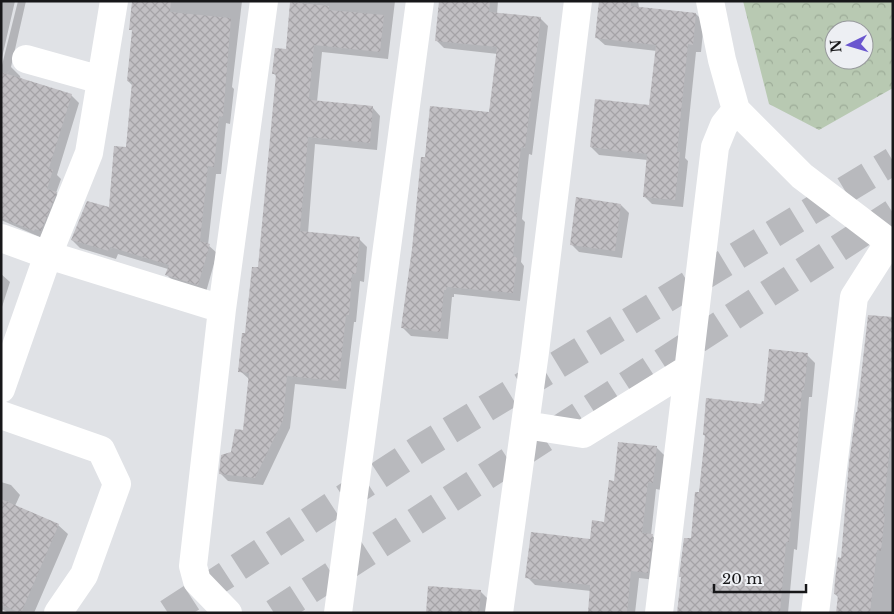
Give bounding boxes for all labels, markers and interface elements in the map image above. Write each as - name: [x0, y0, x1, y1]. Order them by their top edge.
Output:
- north arrow: [824, 20, 874, 70]
- text: N: [827, 39, 846, 53]
- scale bar: [714, 562, 806, 594]
- text: 20 m: [722, 569, 762, 588]

